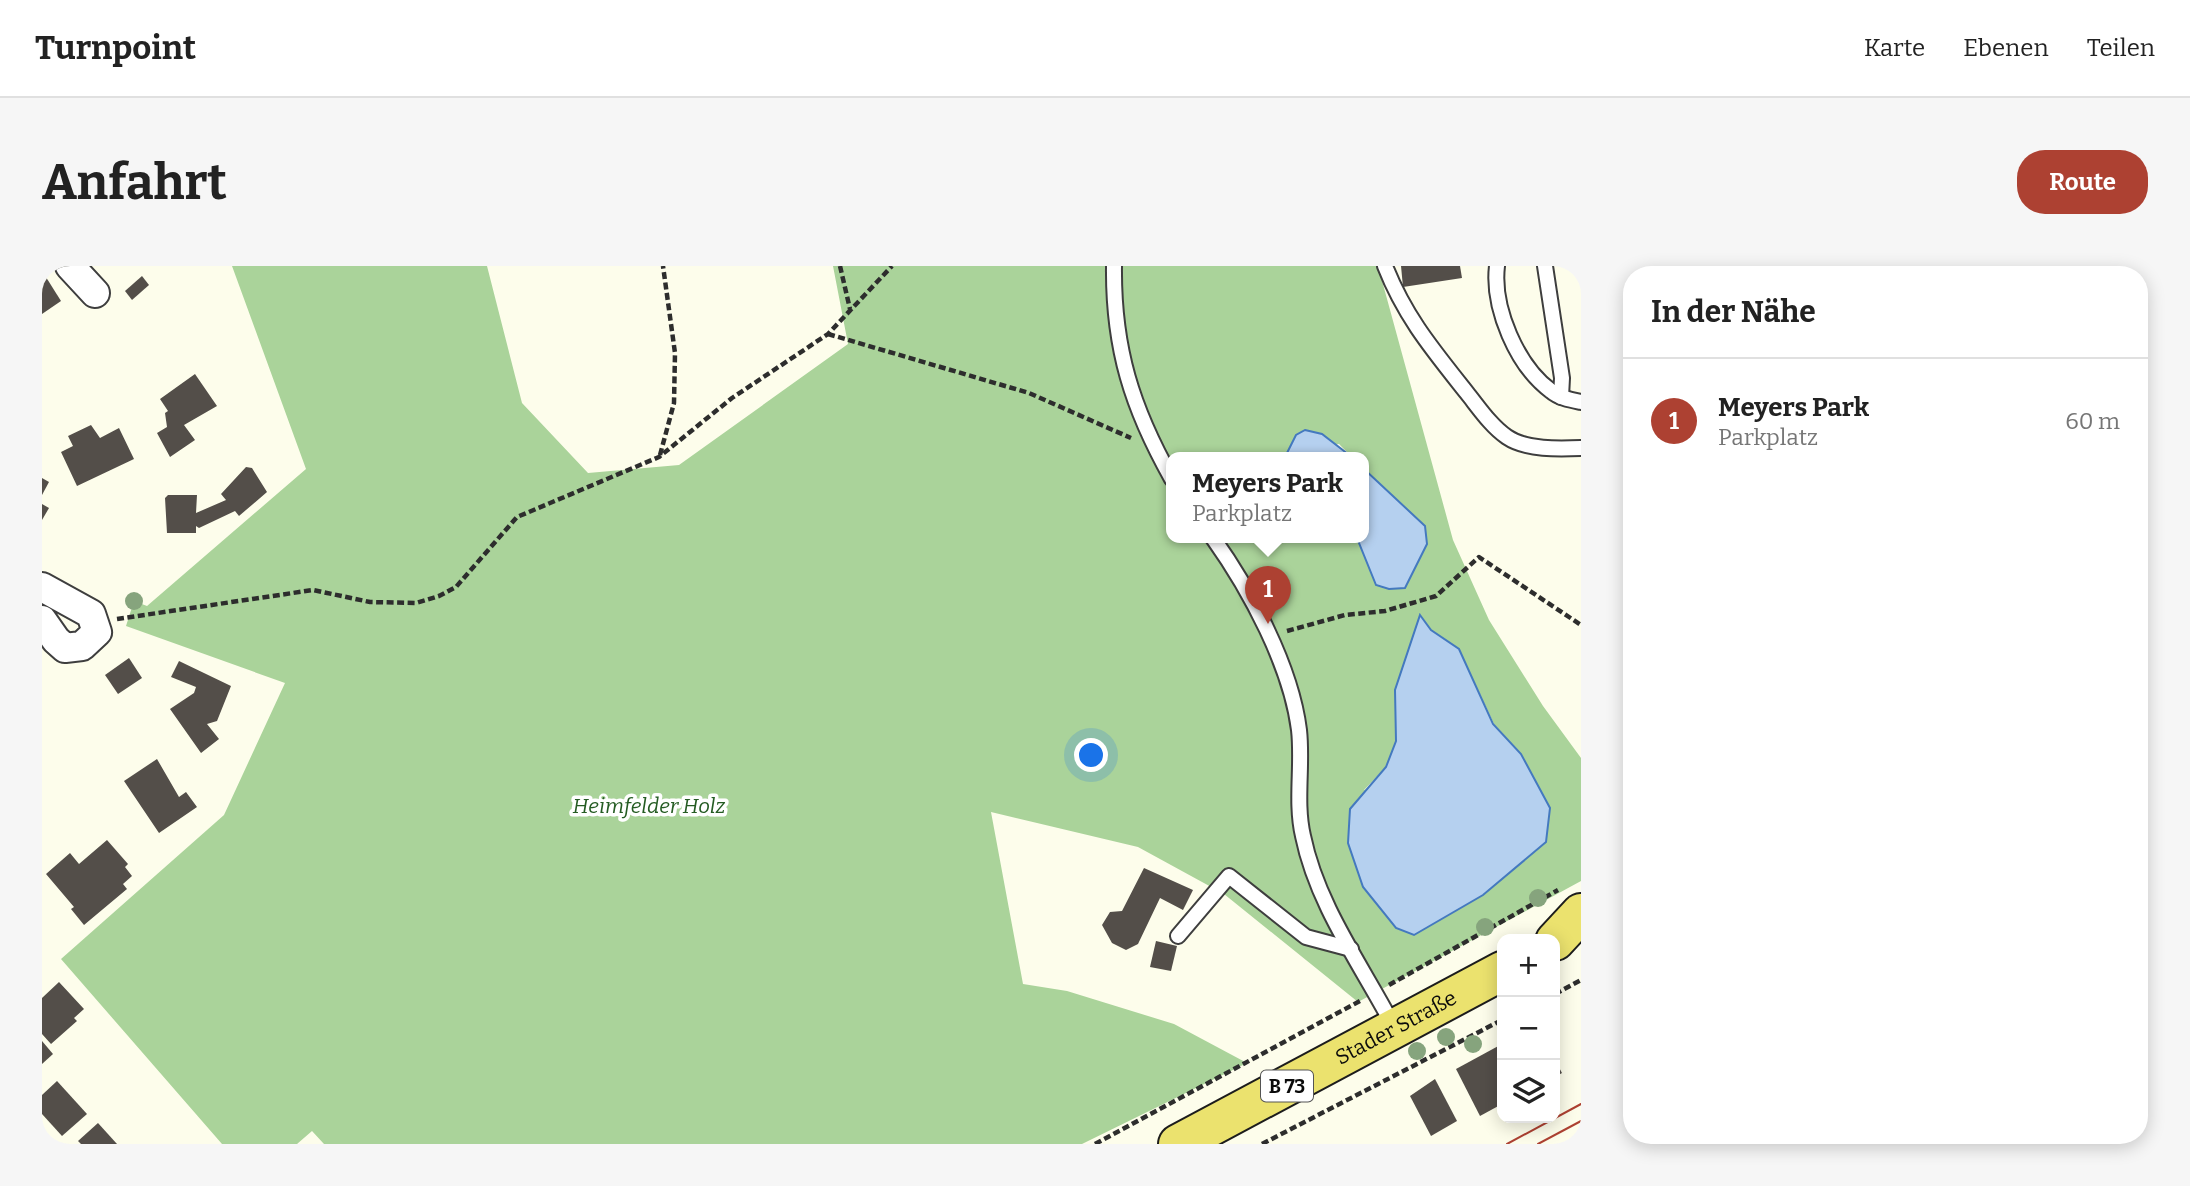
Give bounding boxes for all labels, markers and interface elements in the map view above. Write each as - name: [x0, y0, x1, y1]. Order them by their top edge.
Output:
- text: Turnpoint: [35, 28, 196, 68]
- text: Karte: [1864, 34, 1925, 62]
- text: Ebenen: [1963, 34, 2049, 62]
- text: Teilen: [2087, 34, 2155, 62]
- button: Route: [2017, 150, 2148, 214]
- text: Anfahrt: [42, 153, 227, 212]
- text: In der Nähe: [1651, 294, 1816, 330]
- text: Meyers Park: [1718, 392, 1869, 423]
- text: 1: [1669, 407, 1679, 435]
- text: 60 m: [2065, 407, 2120, 435]
- text: Parkplatz: [1718, 423, 1818, 451]
- popup: [1166, 452, 1369, 543]
- text: Meyers Park: [1192, 468, 1343, 499]
- text: Parkplatz: [1192, 499, 1292, 527]
- pin: 1: [1245, 566, 1291, 624]
- your location: [1074, 738, 1108, 772]
- park label: Heimfelder Holz: [573, 793, 726, 819]
- map controls: [1497, 934, 1560, 1123]
- button: +: [1497, 934, 1560, 997]
- street label: Stader Straße: [1331, 985, 1461, 1071]
- button: −: [1497, 997, 1560, 1060]
- button: layers: [1497, 1060, 1560, 1123]
- road number: B 73: [1261, 1070, 1313, 1101]

